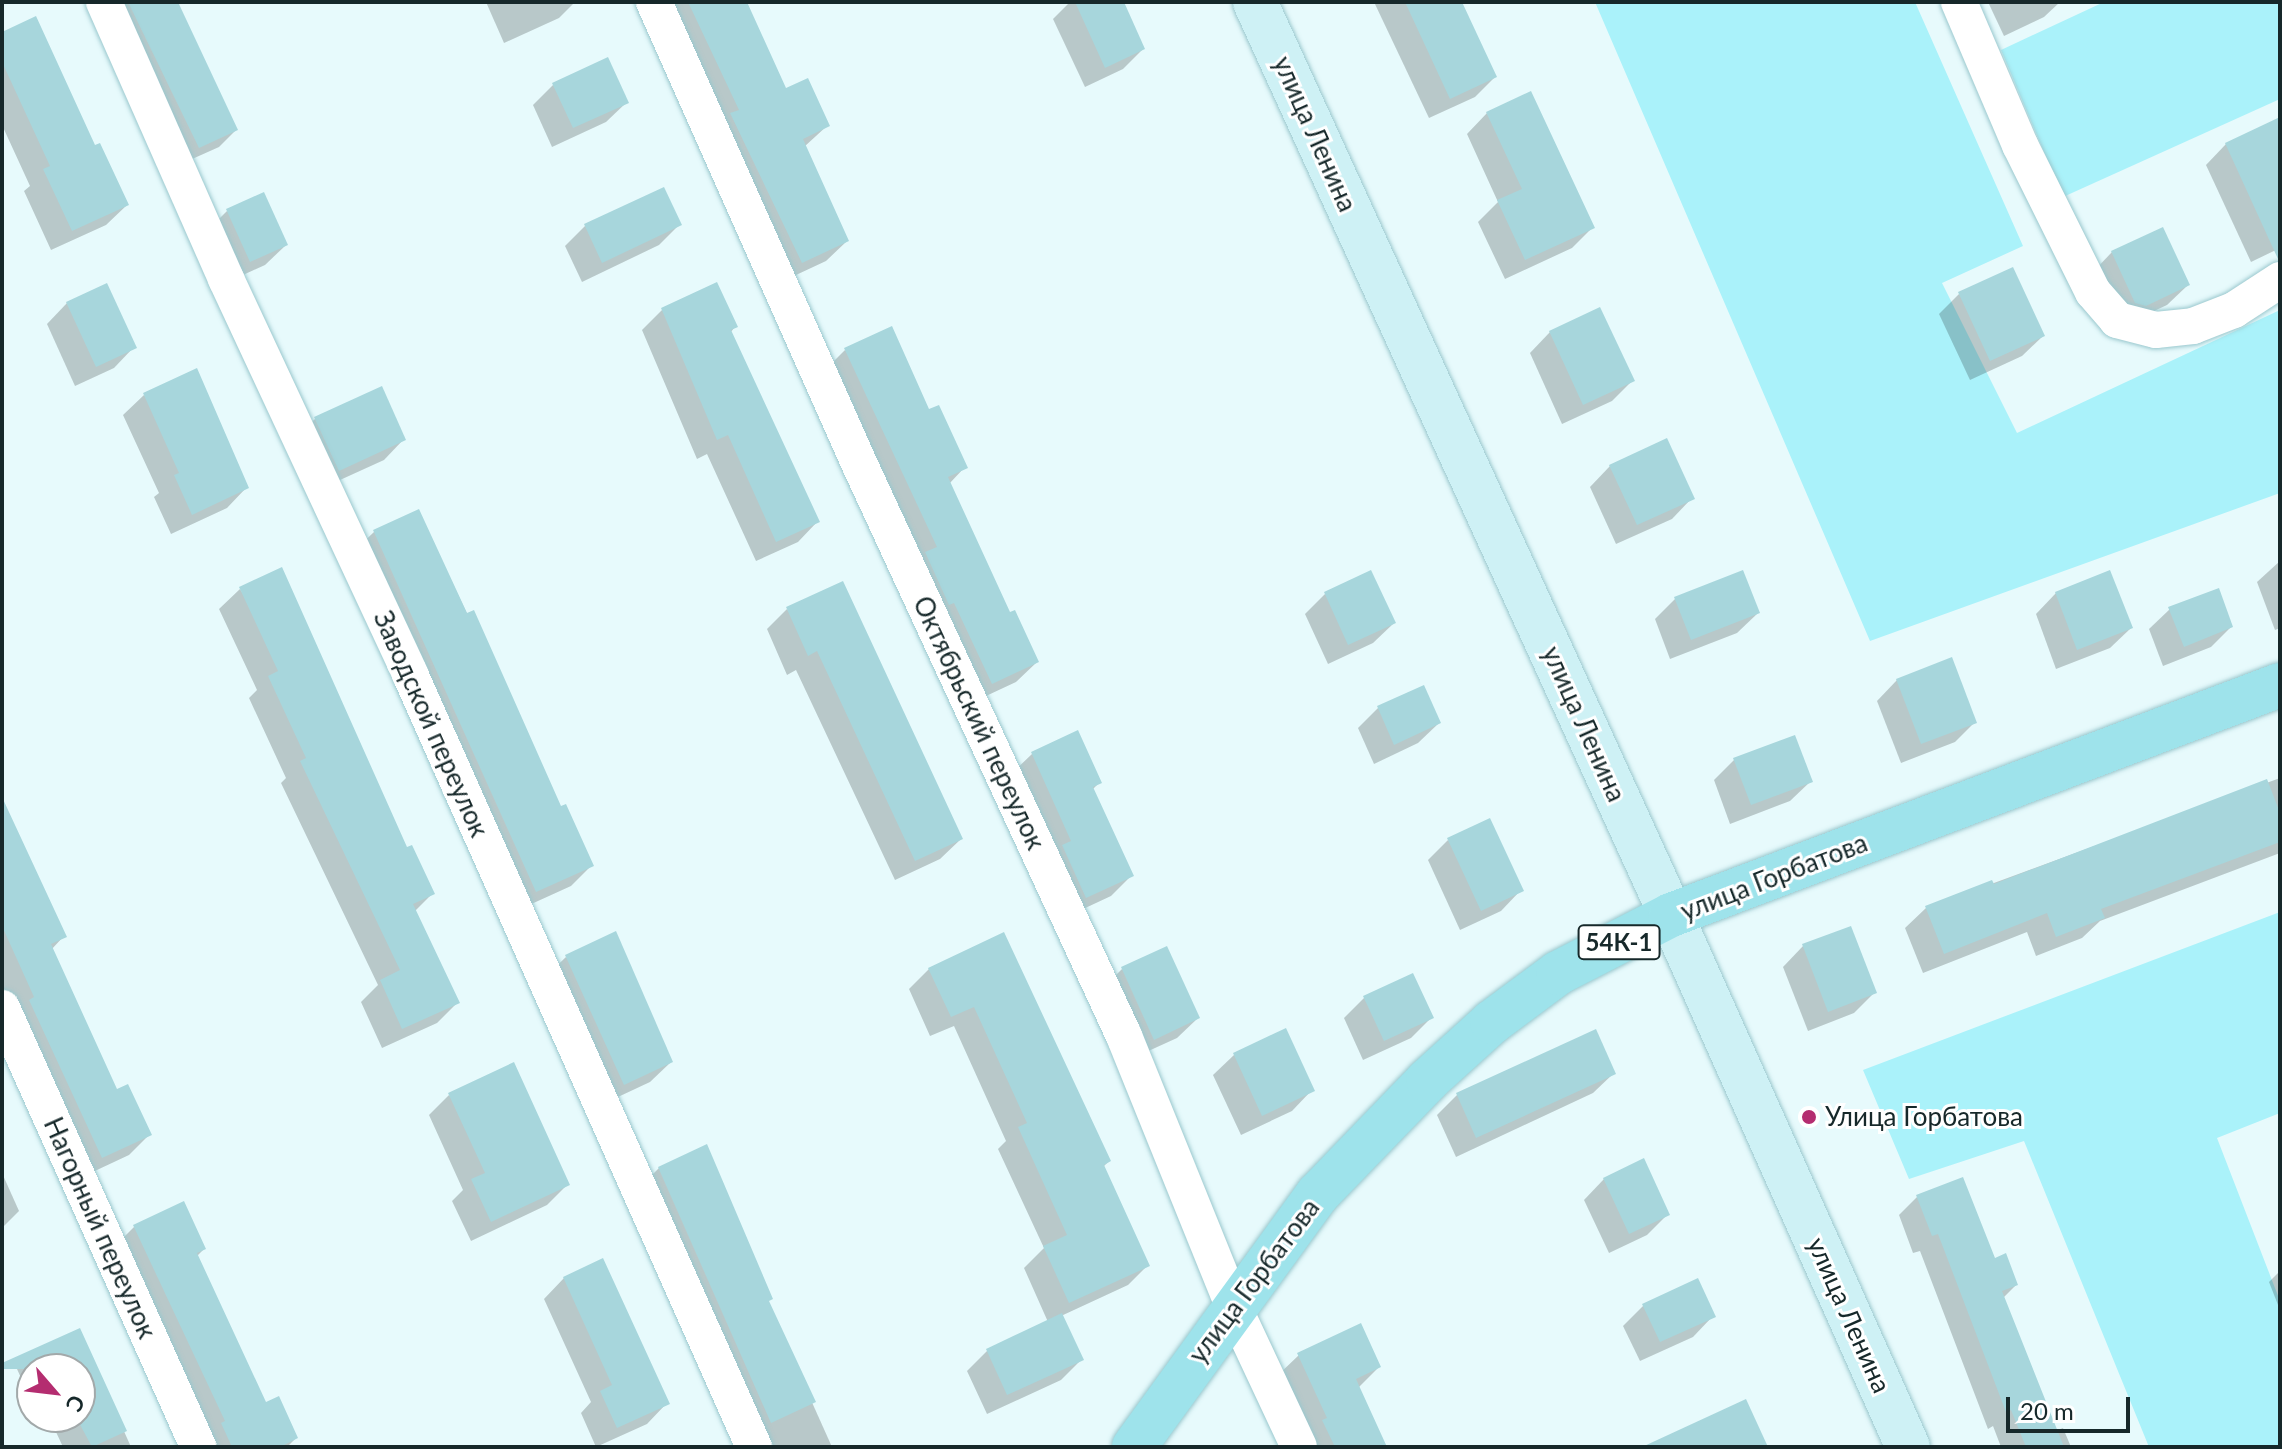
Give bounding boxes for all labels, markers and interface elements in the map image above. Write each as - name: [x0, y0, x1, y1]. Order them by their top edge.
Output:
- street label: улица Ленина: [1267, 51, 1363, 217]
- street label: Октябрьский переулок: [907, 591, 1051, 855]
- street label: Заводской переулок: [367, 606, 495, 842]
- street label: улица Ленина: [1536, 641, 1632, 807]
- street label: улица Горбатова: [1676, 827, 1872, 927]
- road number: 54К-1: [1577, 922, 1661, 962]
- place label: Улица Горбатова: [1825, 1101, 2023, 1133]
- marker: Улица Горбатова: [1800, 1108, 1818, 1126]
- street label: Нагорный переулок: [37, 1113, 163, 1343]
- street label: улица Горбатова: [1182, 1193, 1326, 1369]
- street label: улица Ленина: [1801, 1232, 1897, 1398]
- north arrow: [16, 1353, 96, 1433]
- scale bar: [2010, 1381, 2134, 1431]
- text: С: [61, 1391, 91, 1416]
- text: 20 m: [2020, 1396, 2074, 1425]

